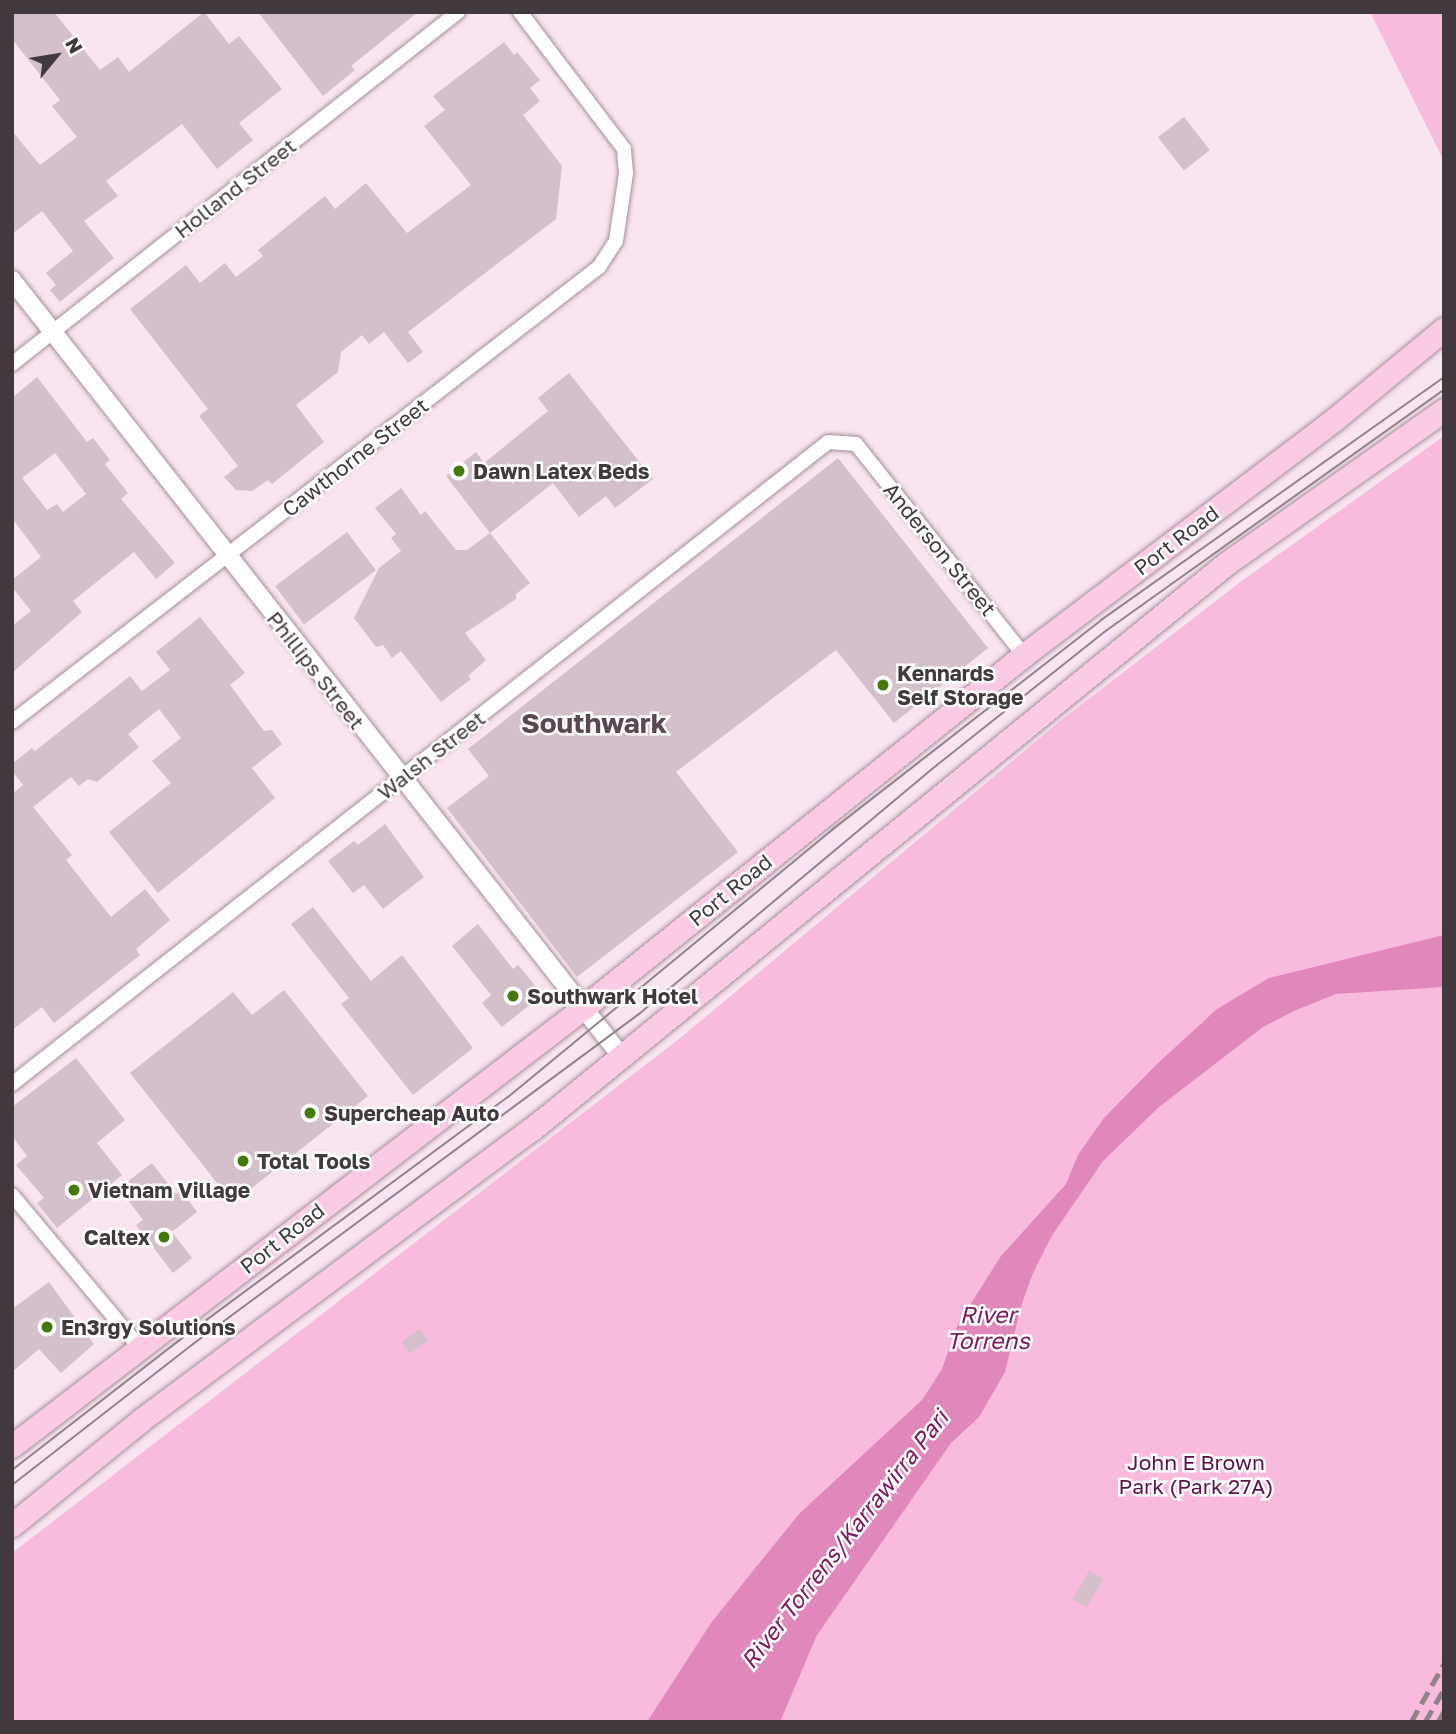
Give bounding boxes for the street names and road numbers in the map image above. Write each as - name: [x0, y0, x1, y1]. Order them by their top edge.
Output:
- street label: Holland Street: [169, 133, 301, 243]
- street label: Cawthorne Street: [277, 392, 433, 522]
- street label: Anderson Street: [879, 477, 1001, 621]
- street label: Port Road: [1129, 500, 1223, 580]
- street label: Phillips Street: [262, 606, 370, 734]
- street label: Walsh Street: [372, 705, 490, 805]
- street label: Port Road: [683, 849, 777, 931]
- street label: Port Road: [235, 1197, 329, 1279]

